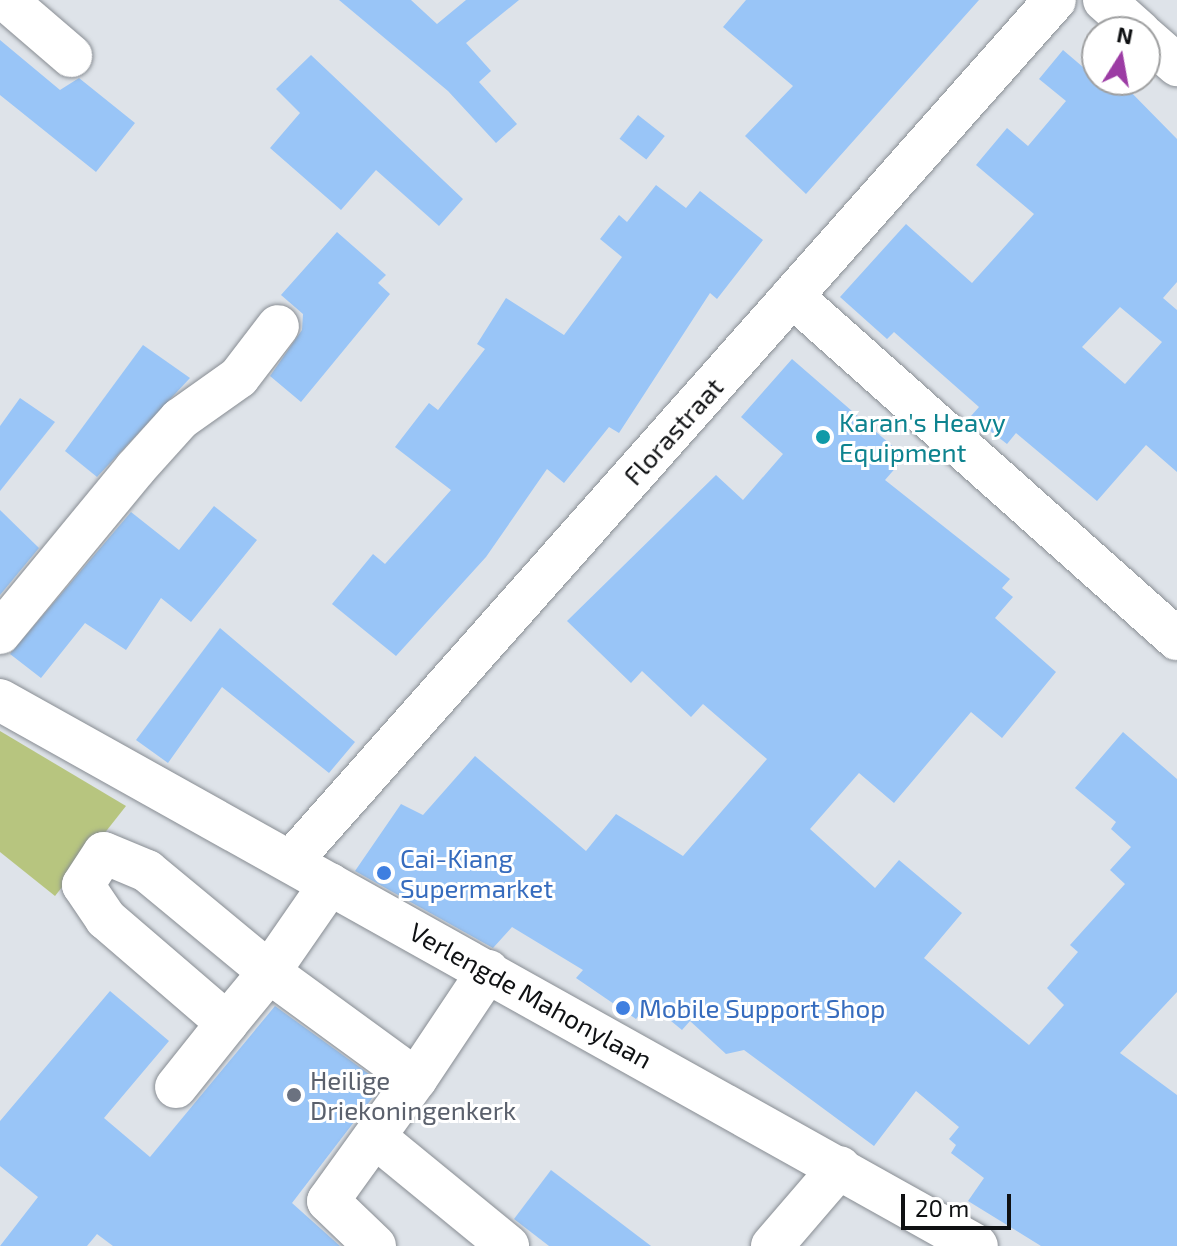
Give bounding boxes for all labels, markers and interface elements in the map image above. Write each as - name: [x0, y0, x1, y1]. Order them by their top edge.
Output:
- north arrow: [1081, 16, 1161, 96]
- text: N: [1115, 20, 1135, 49]
- street label: Florastraat: [617, 371, 729, 491]
- place label: Karan's Heavy Equipment: [839, 406, 1006, 468]
- marker: Karan's Heavy Equipment: [814, 428, 832, 446]
- place label: Cai-Kiang Supermarket: [400, 842, 553, 904]
- marker: Cai-Kiang Supermarket: [375, 864, 393, 882]
- street label: Verlengde Mahonylaan: [404, 915, 658, 1075]
- place label: Mobile Support Shop: [639, 992, 885, 1024]
- marker: Mobile Support Shop: [614, 999, 632, 1017]
- place label: Heilige Driekoningenkerk: [310, 1064, 516, 1126]
- marker: Heilige Driekoningenkerk: [285, 1086, 303, 1104]
- scale bar: [905, 1178, 1015, 1228]
- text: 20 m: [915, 1193, 969, 1222]

